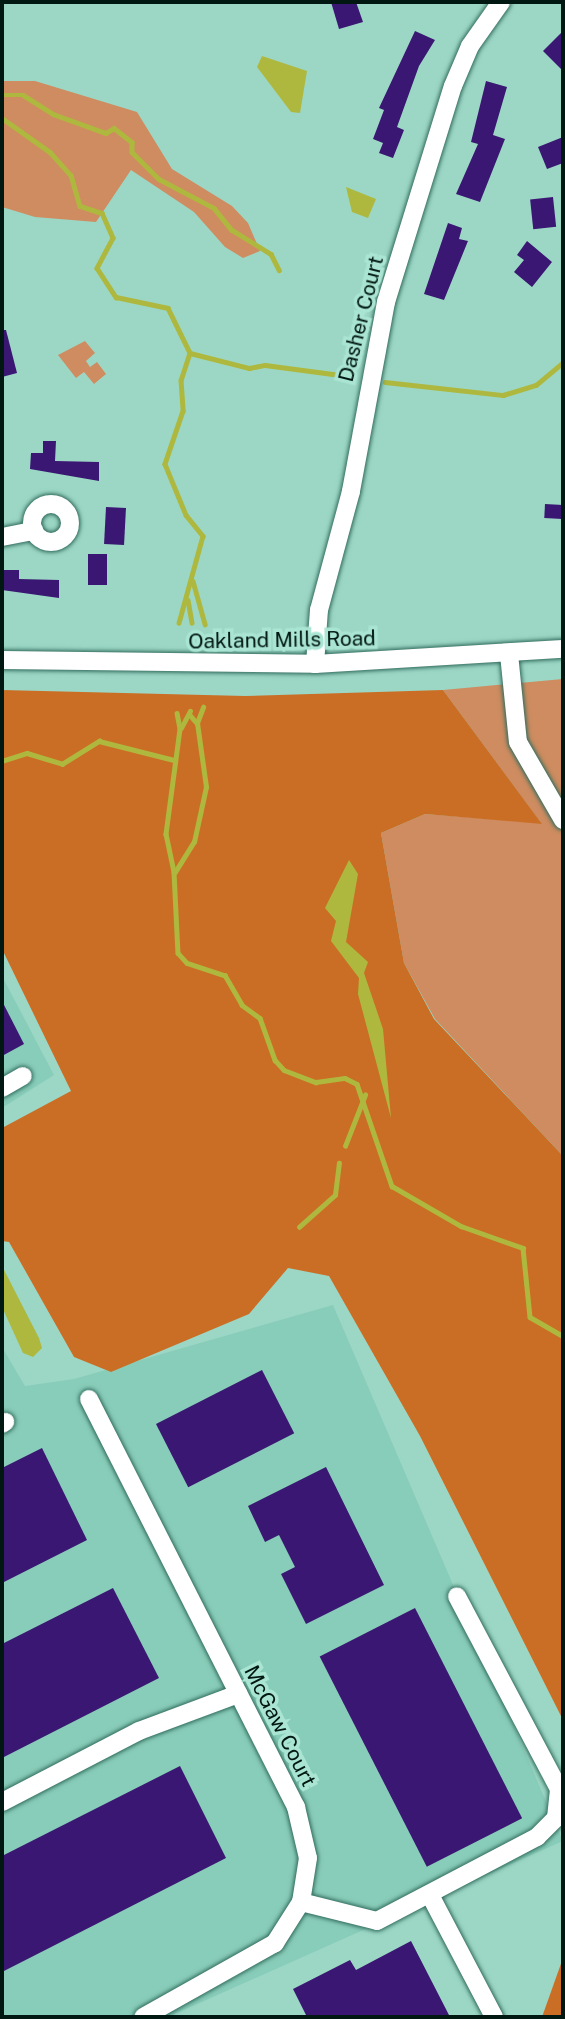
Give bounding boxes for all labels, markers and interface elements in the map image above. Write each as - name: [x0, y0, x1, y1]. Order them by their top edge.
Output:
- street label: Dasher Court: [333, 254, 389, 384]
- street label: Oakland Mills Road: [188, 626, 376, 654]
- street label: McGaw Court: [239, 1661, 321, 1791]

